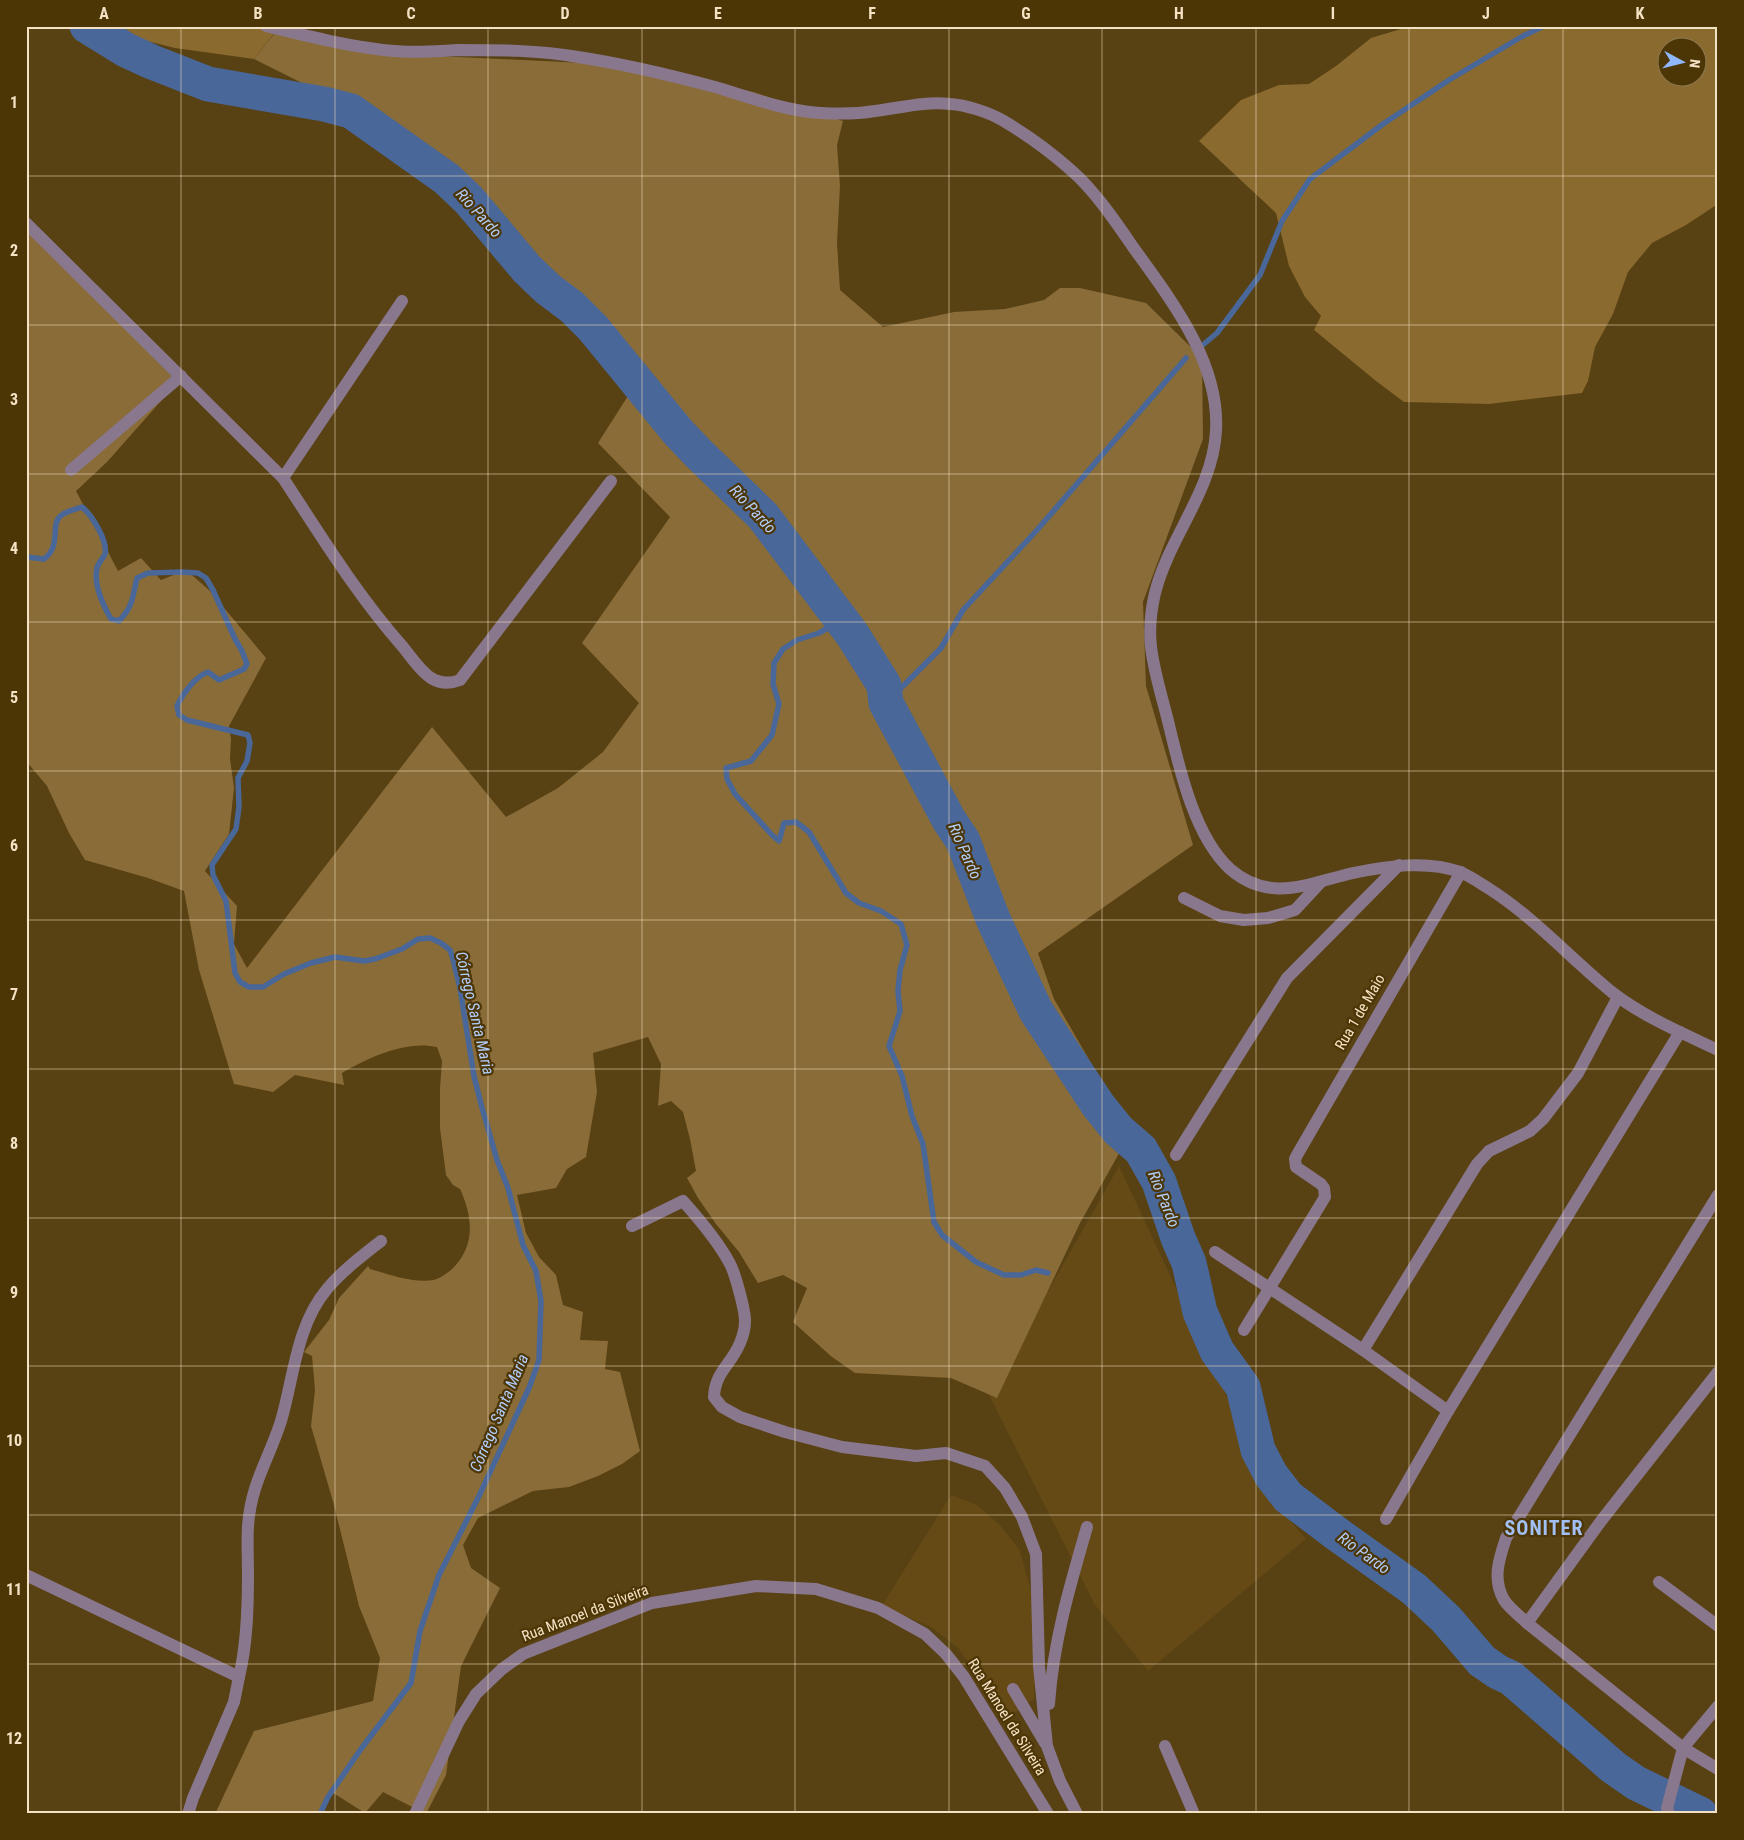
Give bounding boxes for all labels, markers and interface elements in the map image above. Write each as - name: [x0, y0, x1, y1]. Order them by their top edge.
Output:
- text: A: [99, 4, 109, 23]
- text: B: [254, 4, 263, 23]
- text: C: [406, 4, 416, 23]
- text: D: [560, 4, 570, 23]
- text: E: [714, 4, 722, 23]
- text: F: [868, 4, 876, 23]
- text: G: [1021, 4, 1031, 23]
- text: H: [1174, 4, 1184, 23]
- text: I: [1331, 4, 1335, 23]
- text: J: [1482, 4, 1490, 23]
- text: K: [1636, 4, 1645, 23]
- north arrow: [1656, 38, 1706, 88]
- text: N: [1686, 58, 1703, 69]
- text: 1: [10, 93, 18, 112]
- water label: Rio Pardo: [452, 185, 506, 242]
- text: 2: [10, 241, 18, 260]
- text: 3: [10, 390, 18, 409]
- water label: Rio Pardo: [726, 481, 780, 537]
- text: 4: [10, 539, 18, 558]
- text: 5: [10, 688, 18, 707]
- water label: Rio Pardo: [944, 820, 986, 882]
- text: 6: [10, 836, 18, 855]
- water label: Córrego Santa Maria: [452, 950, 498, 1076]
- street label: Rua 1 de Maio: [1331, 971, 1389, 1053]
- text: 7: [10, 985, 18, 1004]
- text: 8: [10, 1134, 18, 1153]
- water label: Rio Pardo: [1144, 1168, 1184, 1230]
- text: 9: [10, 1283, 18, 1302]
- water label: Córrego Santa Maria: [466, 1351, 532, 1475]
- text: 10: [6, 1431, 22, 1450]
- district label: SONITER: [1505, 1516, 1583, 1540]
- water label: Rio Pardo: [1334, 1528, 1394, 1578]
- text: 11: [6, 1580, 22, 1599]
- street label: Rua Manoel da Silveira: [519, 1581, 651, 1645]
- street label: Rua Manoel da Silveira: [964, 1655, 1050, 1779]
- text: 12: [6, 1729, 22, 1748]

